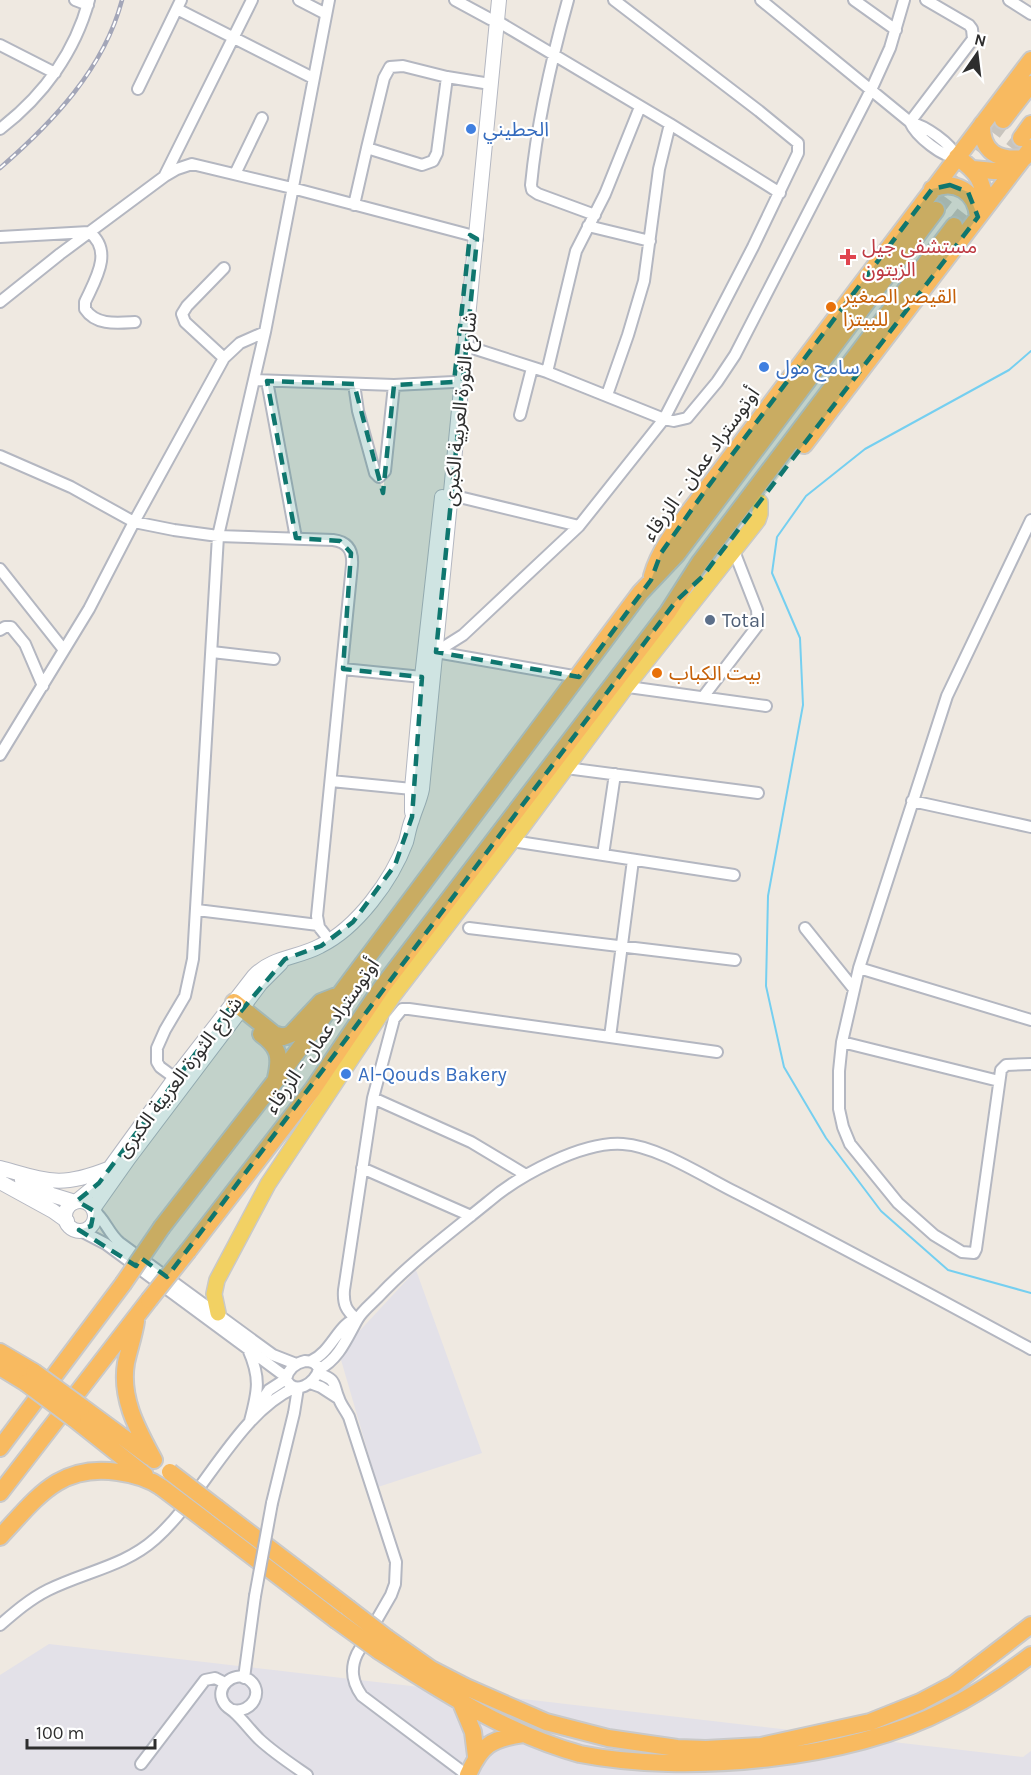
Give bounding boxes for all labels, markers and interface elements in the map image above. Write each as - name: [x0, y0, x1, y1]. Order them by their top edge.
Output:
- north arrow: [947, 24, 1007, 84]
- text: N: [973, 29, 988, 51]
- place label: الحطيني: [483, 118, 549, 144]
- marker: الحطيني: [464, 122, 478, 136]
- place label: مستشفى جيل الزيتون: [862, 235, 977, 281]
- marker: مستشفى جيل الزيتون: [839, 248, 857, 266]
- place label: القيصر الصغير للبيتزا: [842, 285, 957, 331]
- marker: القيصر الصغير للبيتزا: [824, 300, 838, 314]
- street label: شارع الثورة العربية الكبرى: [438, 311, 485, 508]
- place label: سامح مول: [776, 356, 860, 382]
- marker: سامح مول: [757, 360, 771, 374]
- street label: أوتوستراد عمان - الزرقاء: [637, 383, 764, 545]
- place label: Total: [722, 609, 766, 632]
- marker: Total: [703, 613, 717, 627]
- place label: بيت الكباب: [669, 662, 761, 685]
- marker: بيت الكباب: [650, 666, 664, 680]
- street label: أوتوستراد عمان - الزرقاء: [259, 954, 384, 1118]
- street label: شارع الثورة العربية الكبرى: [111, 992, 249, 1164]
- place label: Al-Qouds Bakery: [358, 1063, 507, 1086]
- marker: Al-Qouds Bakery: [339, 1067, 353, 1081]
- scale bar: [27, 1712, 154, 1750]
- text: 100 m: [36, 1722, 84, 1744]

